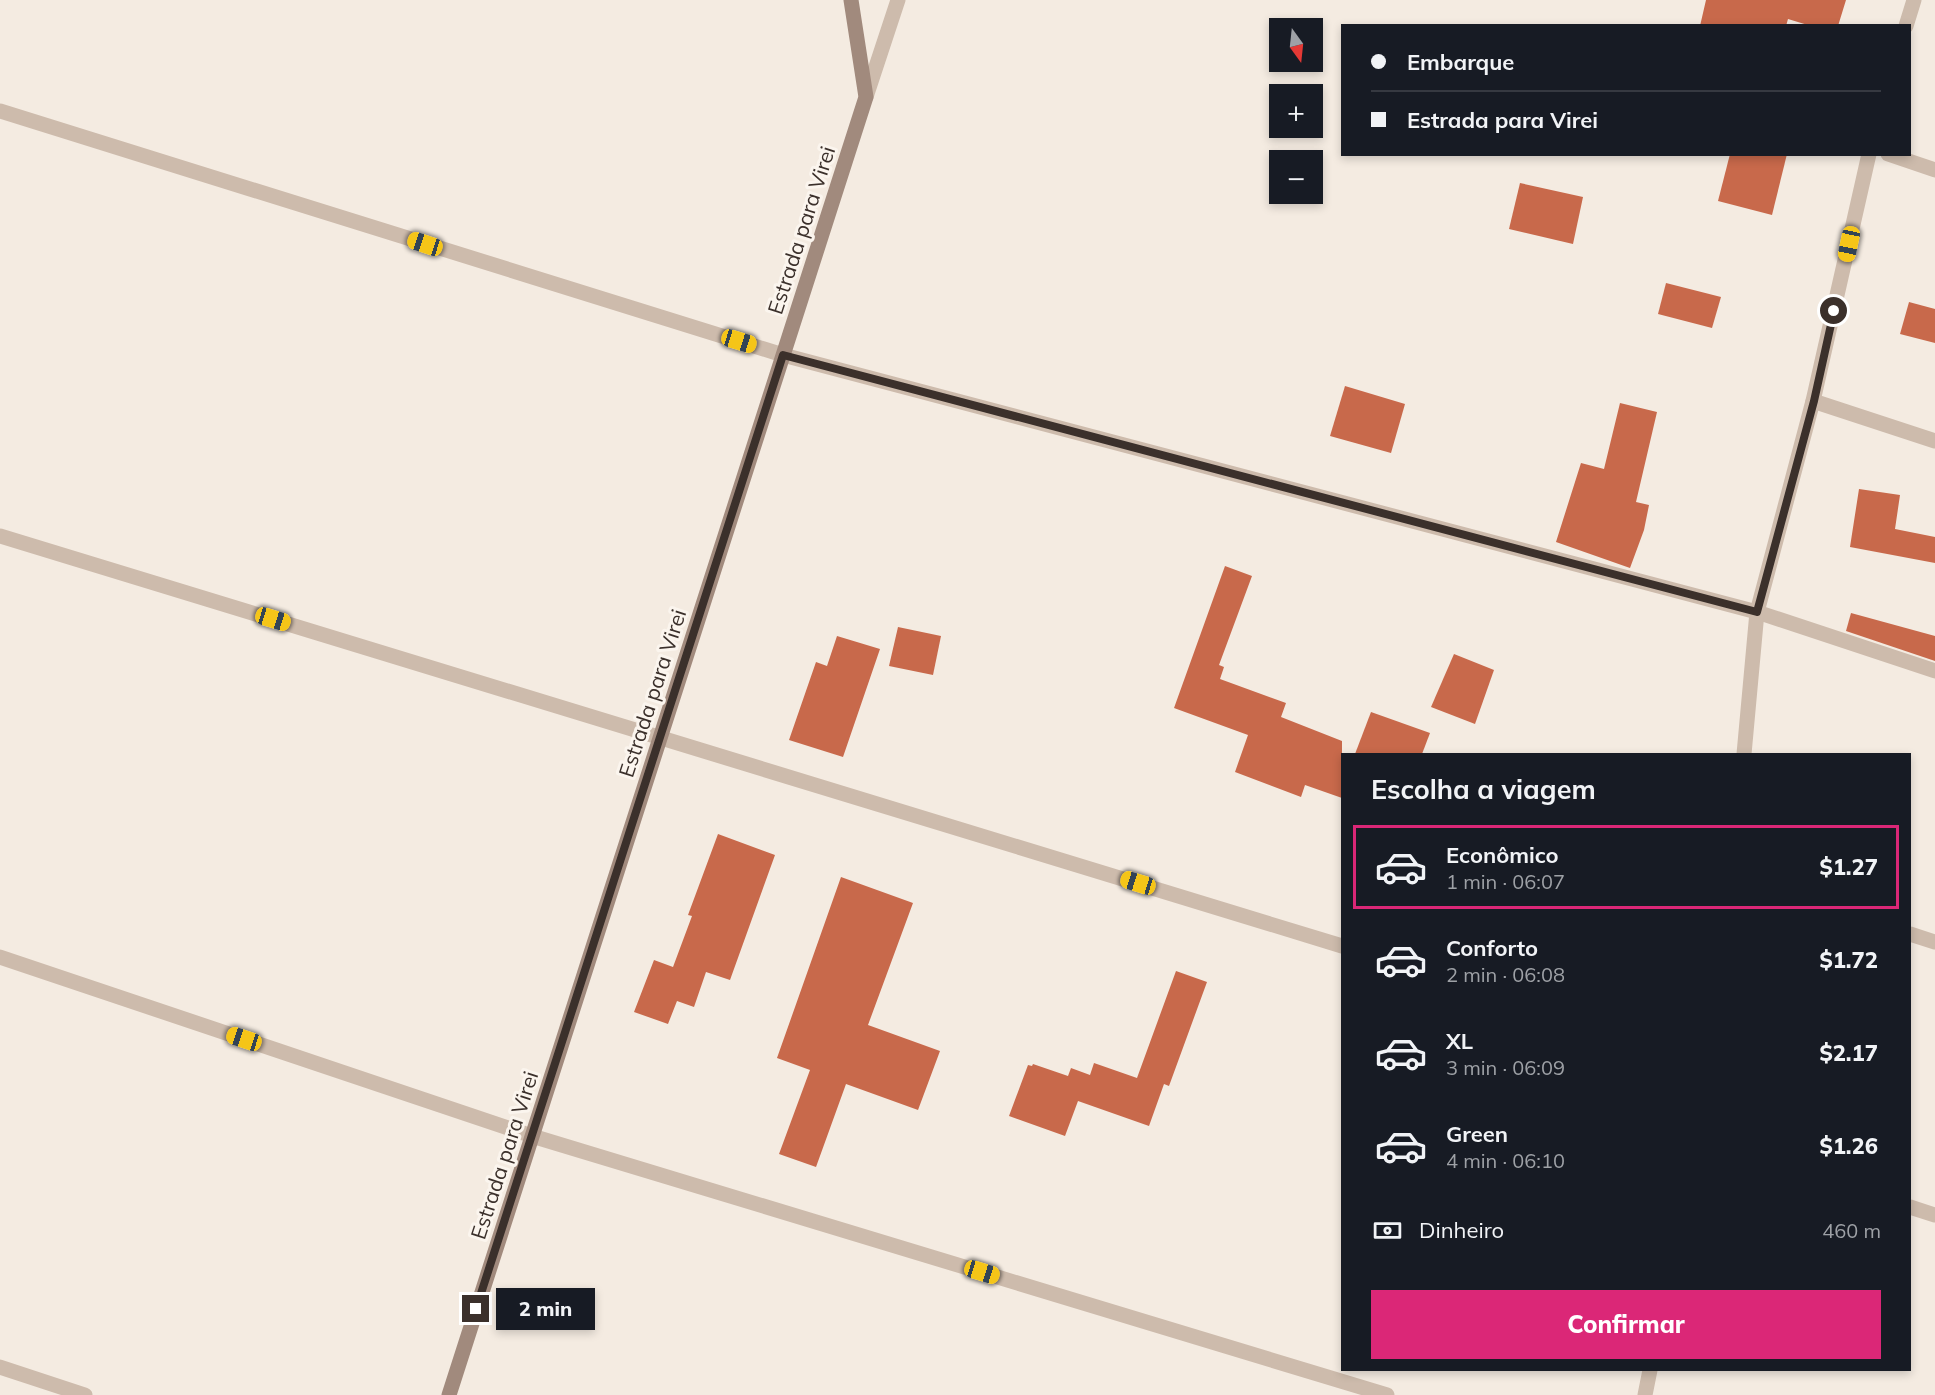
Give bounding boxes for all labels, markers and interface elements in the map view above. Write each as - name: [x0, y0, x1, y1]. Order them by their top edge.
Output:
- north arrow: [1269, 18, 1323, 72]
- map controls: [1269, 18, 1323, 204]
- text: Embarque: [1407, 48, 1514, 76]
- button: +: [1269, 84, 1323, 138]
- text: Estrada para Virei: [1407, 106, 1598, 134]
- street label: Estrada para Virei: [762, 143, 840, 317]
- button: −: [1269, 150, 1323, 204]
- car: [1836, 225, 1862, 263]
- car: [405, 230, 445, 258]
- route start: [1820, 297, 1847, 324]
- car: [719, 327, 759, 355]
- car: [253, 605, 293, 633]
- street label: Estrada para Virei: [613, 606, 691, 780]
- text: Escolha a viagem: [1371, 772, 1596, 806]
- icon: car: [1374, 840, 1428, 894]
- text: Econômico: [1446, 841, 1559, 869]
- text: $1.27: [1819, 853, 1878, 881]
- car: [1118, 869, 1158, 897]
- text: 1 min · 06:07: [1446, 869, 1565, 894]
- icon: car: [1374, 933, 1428, 987]
- text: Conforto: [1446, 934, 1538, 962]
- text: $1.72: [1819, 946, 1878, 974]
- text: 2 min · 06:08: [1446, 962, 1565, 987]
- car: [224, 1025, 264, 1053]
- icon: car: [1374, 1026, 1428, 1080]
- text: XL: [1446, 1027, 1473, 1055]
- text: $2.17: [1819, 1039, 1878, 1067]
- text: 3 min · 06:09: [1446, 1055, 1565, 1080]
- street label: Estrada para Virei: [465, 1068, 543, 1242]
- icon: car: [1374, 1119, 1428, 1173]
- text: Green: [1446, 1120, 1508, 1148]
- text: $1.26: [1819, 1132, 1878, 1160]
- text: 4 min · 06:10: [1446, 1148, 1565, 1173]
- icon: cash: [1371, 1214, 1404, 1247]
- text: Dinheiro: [1419, 1216, 1504, 1244]
- text: 460 m: [1822, 1218, 1881, 1243]
- car: [962, 1258, 1002, 1286]
- callout: 2 min: [497, 1288, 596, 1330]
- button: Confirmar: [1371, 1290, 1881, 1359]
- route end: [462, 1295, 489, 1322]
- text: 2 min: [519, 1296, 572, 1321]

